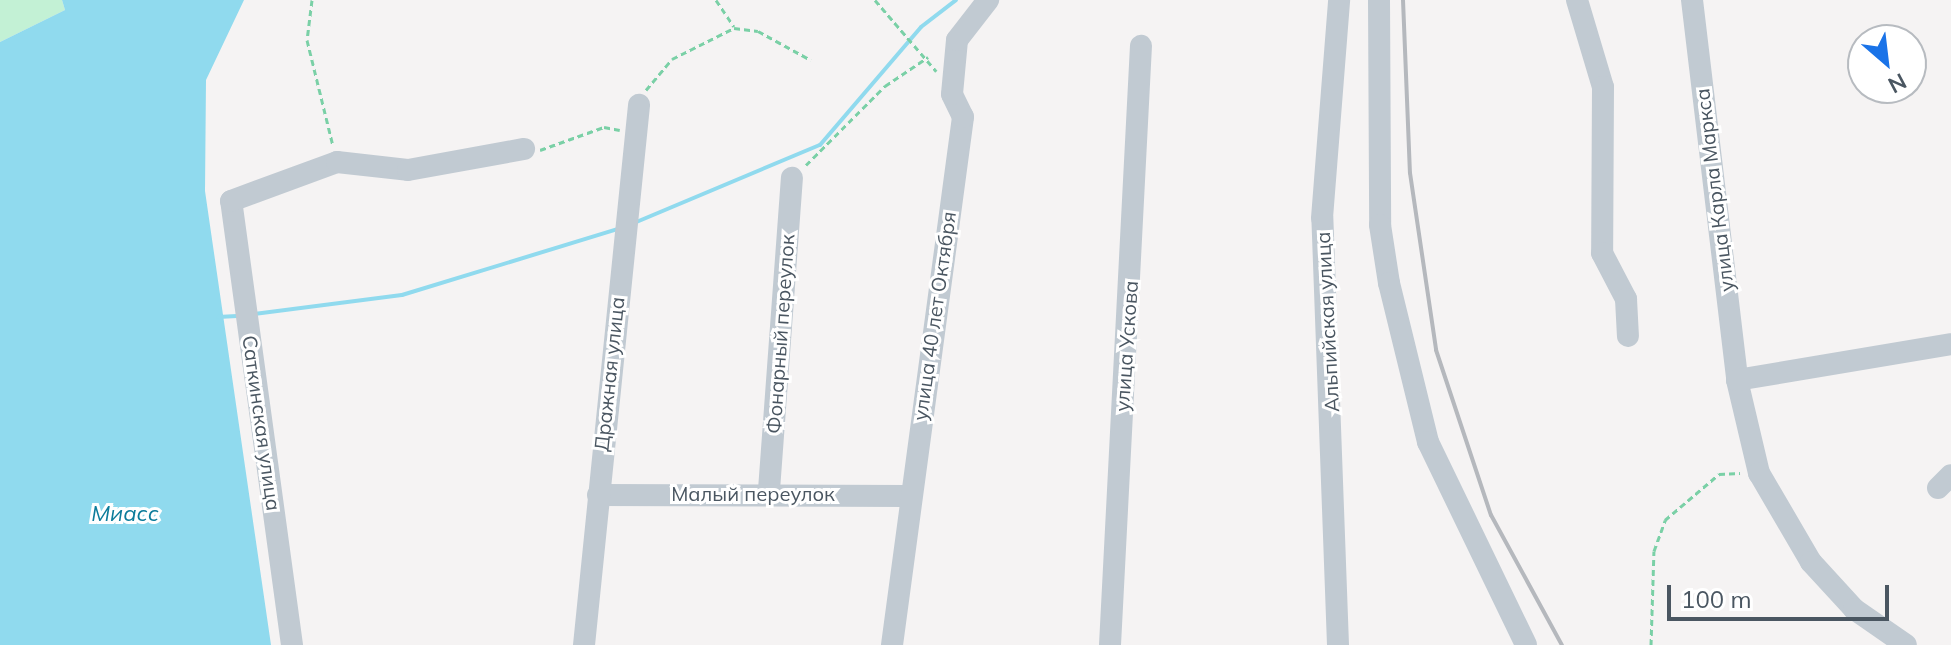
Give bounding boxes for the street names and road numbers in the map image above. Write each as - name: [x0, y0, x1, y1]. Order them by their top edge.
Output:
- street label: улица Карла Маркса: [1690, 87, 1738, 293]
- street label: улица 40 лет Октября: [907, 210, 961, 422]
- street label: Альпийская улица: [1310, 231, 1344, 413]
- street label: Фонарный переулок: [761, 234, 799, 434]
- street label: улица Ускова: [1109, 280, 1143, 412]
- street label: Дражная улица: [589, 296, 629, 452]
- street label: Саткинская улица: [238, 334, 286, 512]
- street label: Малый переулок: [671, 481, 835, 505]

